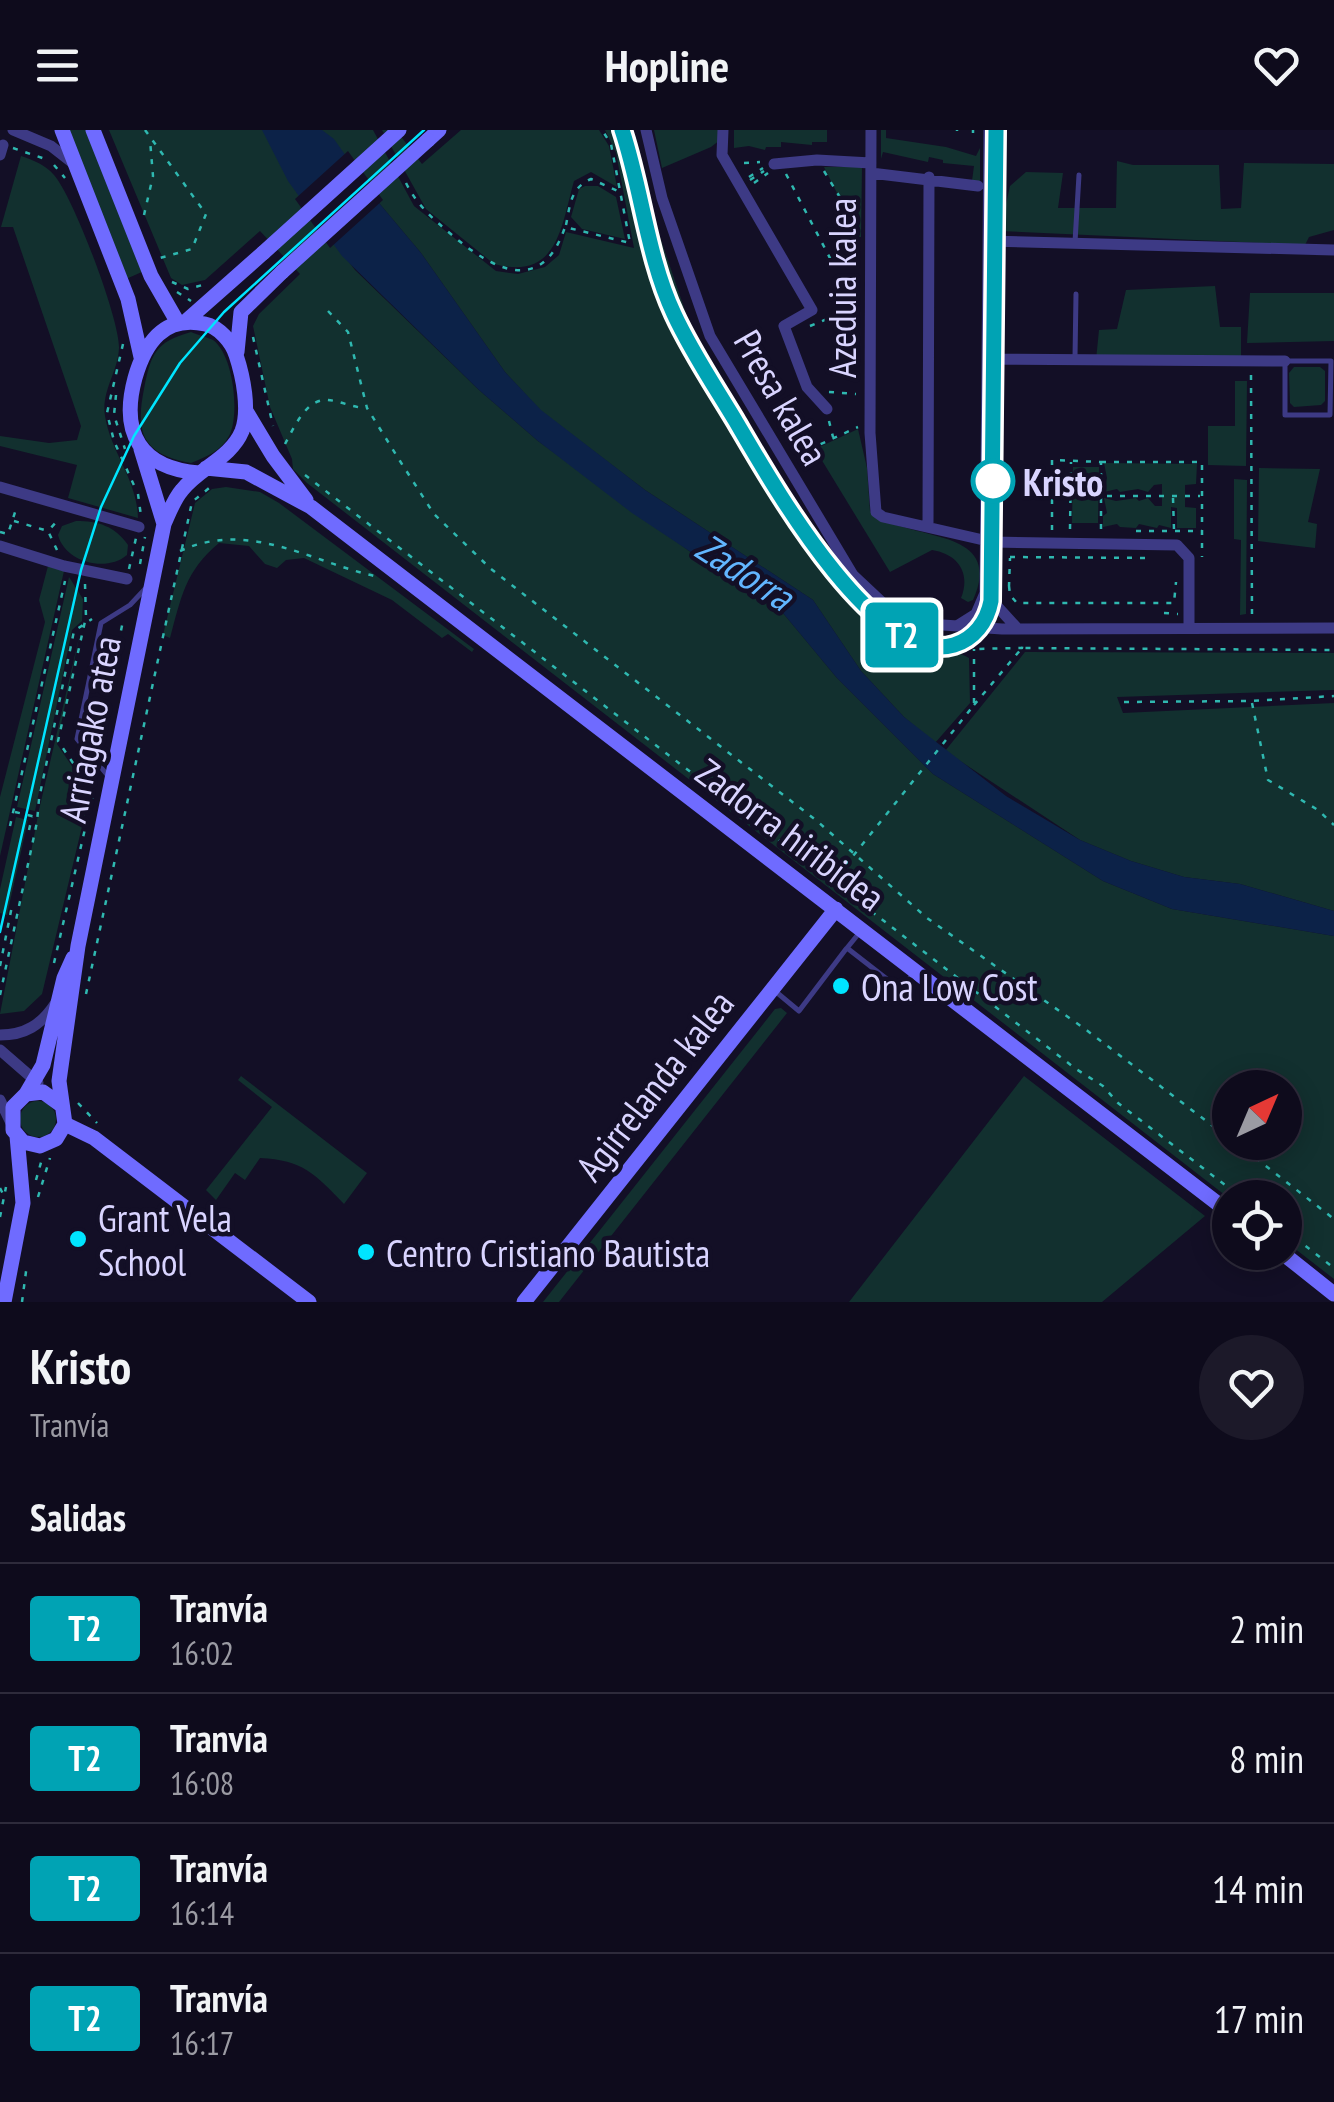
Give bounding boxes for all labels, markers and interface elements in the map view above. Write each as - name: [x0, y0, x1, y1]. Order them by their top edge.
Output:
- text: Hopline: [605, 36, 729, 94]
- icon: menu: [30, 38, 85, 93]
- icon: heart: [1249, 38, 1304, 93]
- street label: Azeduia kalea: [817, 198, 866, 378]
- street label: Presa kalea: [724, 321, 840, 473]
- place label: Kristo: [1023, 457, 1103, 506]
- marker: Kristo: [972, 460, 1014, 502]
- water label: Zadorra: [687, 520, 805, 623]
- line badge: T2: [857, 602, 947, 668]
- text: T2: [885, 612, 919, 658]
- street label: Arriagako atea: [47, 632, 131, 826]
- street label: Zadorra hiribidea: [687, 747, 895, 921]
- place label: Ona Low Cost: [861, 962, 1038, 1011]
- marker: Ona Low Cost: [830, 975, 852, 997]
- street label: Agirrelanda kalea: [564, 980, 744, 1190]
- north arrow: [1212, 1070, 1302, 1160]
- map controls: [1212, 1070, 1302, 1270]
- button: locate: [1212, 1180, 1302, 1270]
- place label: Grant Vela School: [98, 1193, 232, 1286]
- marker: Grant Vela School: [67, 1228, 89, 1250]
- place label: Centro Cristiano Bautista: [386, 1228, 710, 1277]
- marker: Centro Cristiano Bautista: [355, 1241, 377, 1263]
- text: Kristo: [30, 1335, 131, 1397]
- button: heart: [1199, 1335, 1304, 1440]
- text: Tranvía: [30, 1404, 109, 1446]
- text: Salidas: [30, 1492, 126, 1541]
- text: Tranvía: [170, 1583, 268, 1632]
- text: 2 min: [1229, 1604, 1304, 1653]
- text: T2: [68, 1605, 102, 1651]
- text: 16:02: [170, 1632, 234, 1674]
- text: Tranvía: [170, 1713, 268, 1762]
- text: 8 min: [1229, 1734, 1304, 1783]
- text: T2: [68, 1735, 102, 1781]
- text: 16:08: [170, 1762, 234, 1804]
- text: Tranvía: [170, 1843, 268, 1892]
- text: 14 min: [1212, 1864, 1304, 1913]
- text: T2: [68, 1865, 102, 1911]
- text: 16:14: [170, 1892, 234, 1934]
- text: Tranvía: [170, 1973, 268, 2022]
- text: 17 min: [1214, 1994, 1304, 2043]
- text: T2: [68, 1995, 102, 2041]
- text: 16:17: [170, 2022, 234, 2064]

